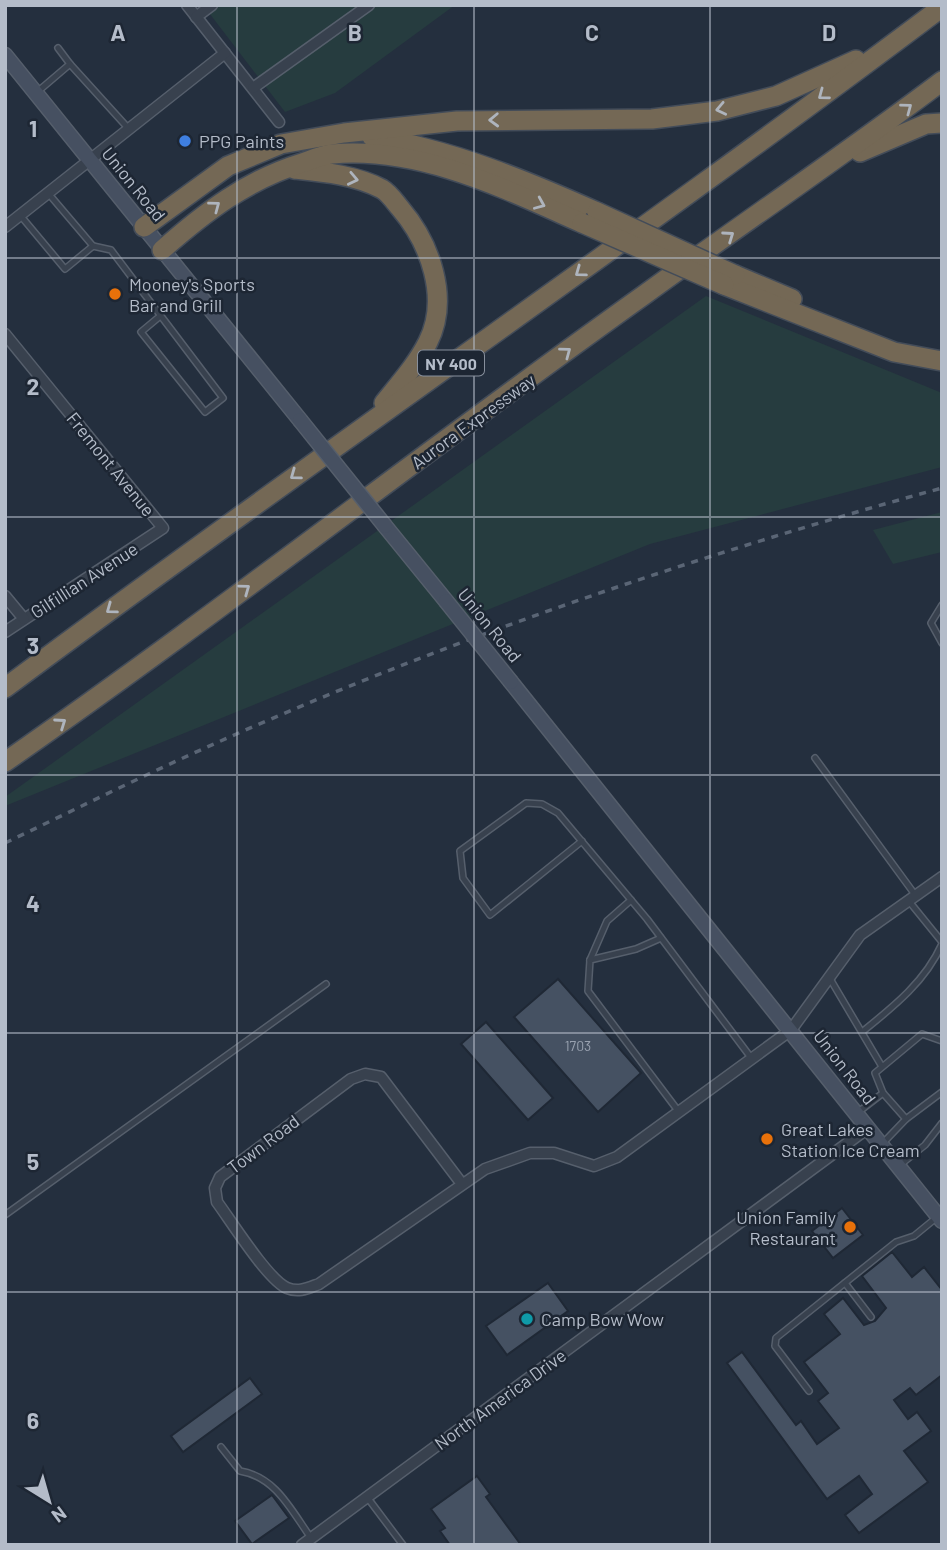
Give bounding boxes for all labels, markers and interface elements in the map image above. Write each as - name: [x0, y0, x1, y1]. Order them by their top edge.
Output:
- text: A: [110, 18, 126, 46]
- text: B: [348, 18, 362, 46]
- text: C: [585, 18, 599, 46]
- text: D: [822, 18, 836, 46]
- one-way arrow: [818, 87, 831, 99]
- one-way arrow: [715, 101, 727, 116]
- one-way arrow: [899, 103, 912, 116]
- one-way arrow: [488, 112, 499, 127]
- text: 1: [29, 114, 37, 142]
- place label: PPG Paints: [199, 130, 284, 152]
- marker: PPG Paints: [177, 133, 193, 149]
- street label: Union Road: [97, 143, 171, 225]
- one-way arrow: [347, 170, 359, 185]
- one-way arrow: [533, 196, 545, 210]
- one-way arrow: [207, 202, 220, 215]
- one-way arrow: [721, 232, 734, 244]
- one-way arrow: [575, 264, 588, 276]
- place label: Mooney's Sports Bar and Grill: [129, 273, 255, 316]
- marker: Mooney's Sports Bar and Grill: [107, 286, 123, 302]
- one-way arrow: [558, 348, 571, 360]
- road number: NY 400: [418, 350, 484, 376]
- street label: Aurora Expressway: [407, 369, 539, 473]
- text: 2: [27, 372, 39, 400]
- street label: Fremont Avenue: [62, 407, 160, 521]
- one-way arrow: [290, 467, 303, 479]
- street label: Gilfillian Avenue: [26, 537, 142, 623]
- street label: Union Road: [453, 584, 527, 666]
- one-way arrow: [237, 585, 250, 598]
- one-way arrow: [106, 601, 119, 614]
- text: 3: [27, 631, 39, 659]
- one-way arrow: [53, 719, 66, 731]
- text: 4: [26, 889, 40, 917]
- street label: Union Road: [809, 1025, 881, 1109]
- house number: 1703: [565, 1037, 591, 1054]
- street label: Town Road: [223, 1110, 303, 1178]
- place label: Great Lakes Station Ice Cream: [781, 1118, 920, 1161]
- marker: Great Lakes Station Ice Cream: [759, 1131, 775, 1147]
- text: 5: [27, 1147, 39, 1175]
- place label: Union Family Restaurant: [736, 1206, 836, 1249]
- marker: Union Family Restaurant: [842, 1219, 858, 1235]
- place label: Camp Bow Wow: [541, 1308, 664, 1330]
- marker: Camp Bow Wow: [519, 1311, 535, 1327]
- street label: North America Drive: [430, 1344, 570, 1454]
- text: 6: [27, 1406, 39, 1434]
- north arrow: [14, 1466, 84, 1536]
- text: N: [48, 1502, 72, 1528]

